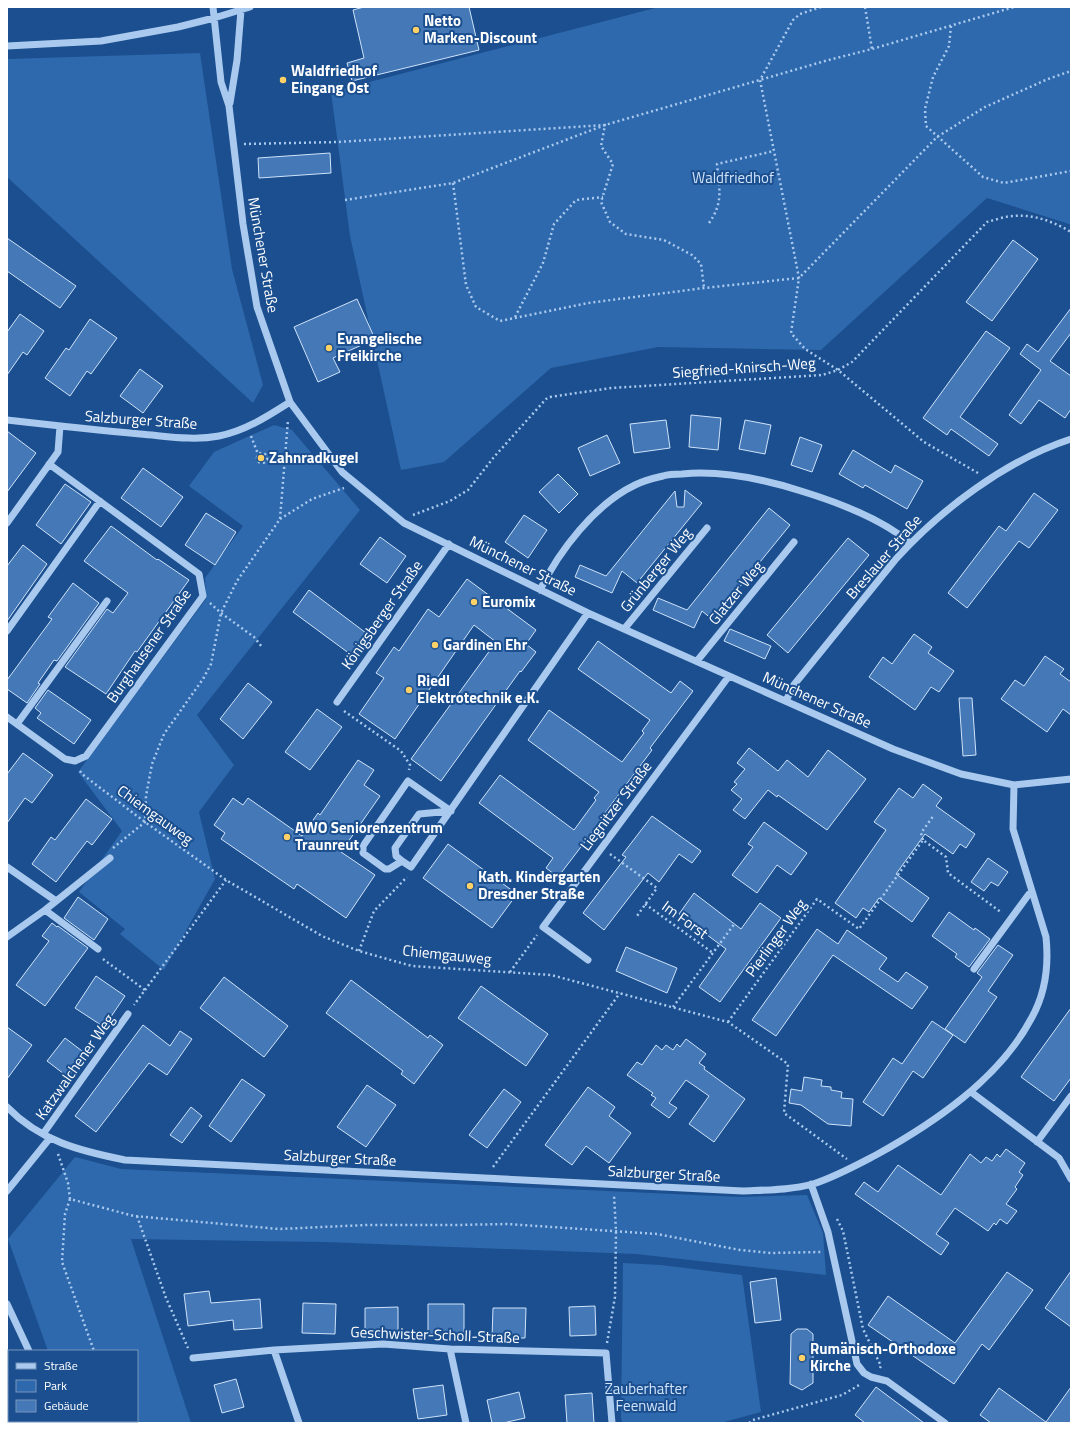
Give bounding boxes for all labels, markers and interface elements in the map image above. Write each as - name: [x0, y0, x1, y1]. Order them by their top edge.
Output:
- place label: Netto Marken-Discount: [424, 9, 537, 49]
- marker: Netto Marken-Discount: [411, 25, 421, 35]
- place label: Waldfriedhof Eingang Ost: [291, 59, 378, 99]
- marker: Waldfriedhof Eingang Ost: [278, 75, 288, 85]
- park label: Waldfriedhof: [692, 166, 774, 189]
- street label: Münchener Straße: [242, 195, 285, 315]
- place label: Evangelische Freikirche: [337, 327, 422, 367]
- marker: Evangelische Freikirche: [324, 343, 334, 353]
- street label: Siegfried-Knirsch-Weg: [672, 351, 817, 384]
- street label: Salzburger Straße: [84, 404, 198, 435]
- place label: Zahnradkugel: [269, 446, 358, 469]
- marker: Zahnradkugel: [256, 453, 266, 463]
- street label: Breslauer Straße: [840, 509, 927, 604]
- street label: Grünberger Weg: [614, 522, 697, 617]
- street label: Münchener Straße: [466, 530, 581, 602]
- street label: Königsberger Straße: [335, 555, 428, 674]
- street label: Glatzer Weg: [703, 555, 769, 630]
- street label: Burghausener Straße: [101, 584, 197, 707]
- place label: Euromix: [482, 590, 536, 613]
- marker: Euromix: [469, 597, 479, 607]
- place label: Gardinen Ehr: [443, 633, 528, 656]
- marker: Gardinen Ehr: [430, 640, 440, 650]
- street label: Münchener Straße: [759, 665, 875, 734]
- place label: Riedl Elektrotechnik e.K.: [417, 669, 539, 709]
- marker: Riedl Elektrotechnik e.K.: [404, 685, 414, 695]
- street label: Liegnitzer Straße: [574, 756, 657, 855]
- street label: Chiemgauweg: [112, 779, 198, 850]
- place label: AWO Seniorenzentrum Traunreut: [295, 816, 443, 856]
- marker: AWO Seniorenzentrum Traunreut: [282, 832, 292, 842]
- place label: Kath. Kindergarten Dresdner Straße: [478, 865, 601, 905]
- marker: Kath. Kindergarten Dresdner Straße: [465, 881, 475, 891]
- street label: Pierlinger Weg: [739, 894, 812, 982]
- street label: Im Forst: [657, 895, 714, 945]
- street label: Chiemgauweg: [401, 938, 493, 971]
- street label: Katzwalchener Weg: [29, 1009, 120, 1125]
- street label: Salzburger Straße: [283, 1143, 397, 1172]
- street label: Salzburger Straße: [607, 1159, 721, 1188]
- street label: Geschwister-Scholl-Straße: [350, 1320, 520, 1349]
- place label: Rumänisch-Orthodoxe Kirche: [810, 1337, 956, 1377]
- legend: [8, 1350, 138, 1422]
- marker: Rumänisch-Orthodoxe Kirche: [797, 1353, 807, 1363]
- text: Straße: [44, 1356, 78, 1375]
- text: Park: [44, 1376, 67, 1395]
- park label: Zauberhafter Feenwald: [605, 1377, 687, 1417]
- text: Gebäude: [44, 1396, 89, 1415]

